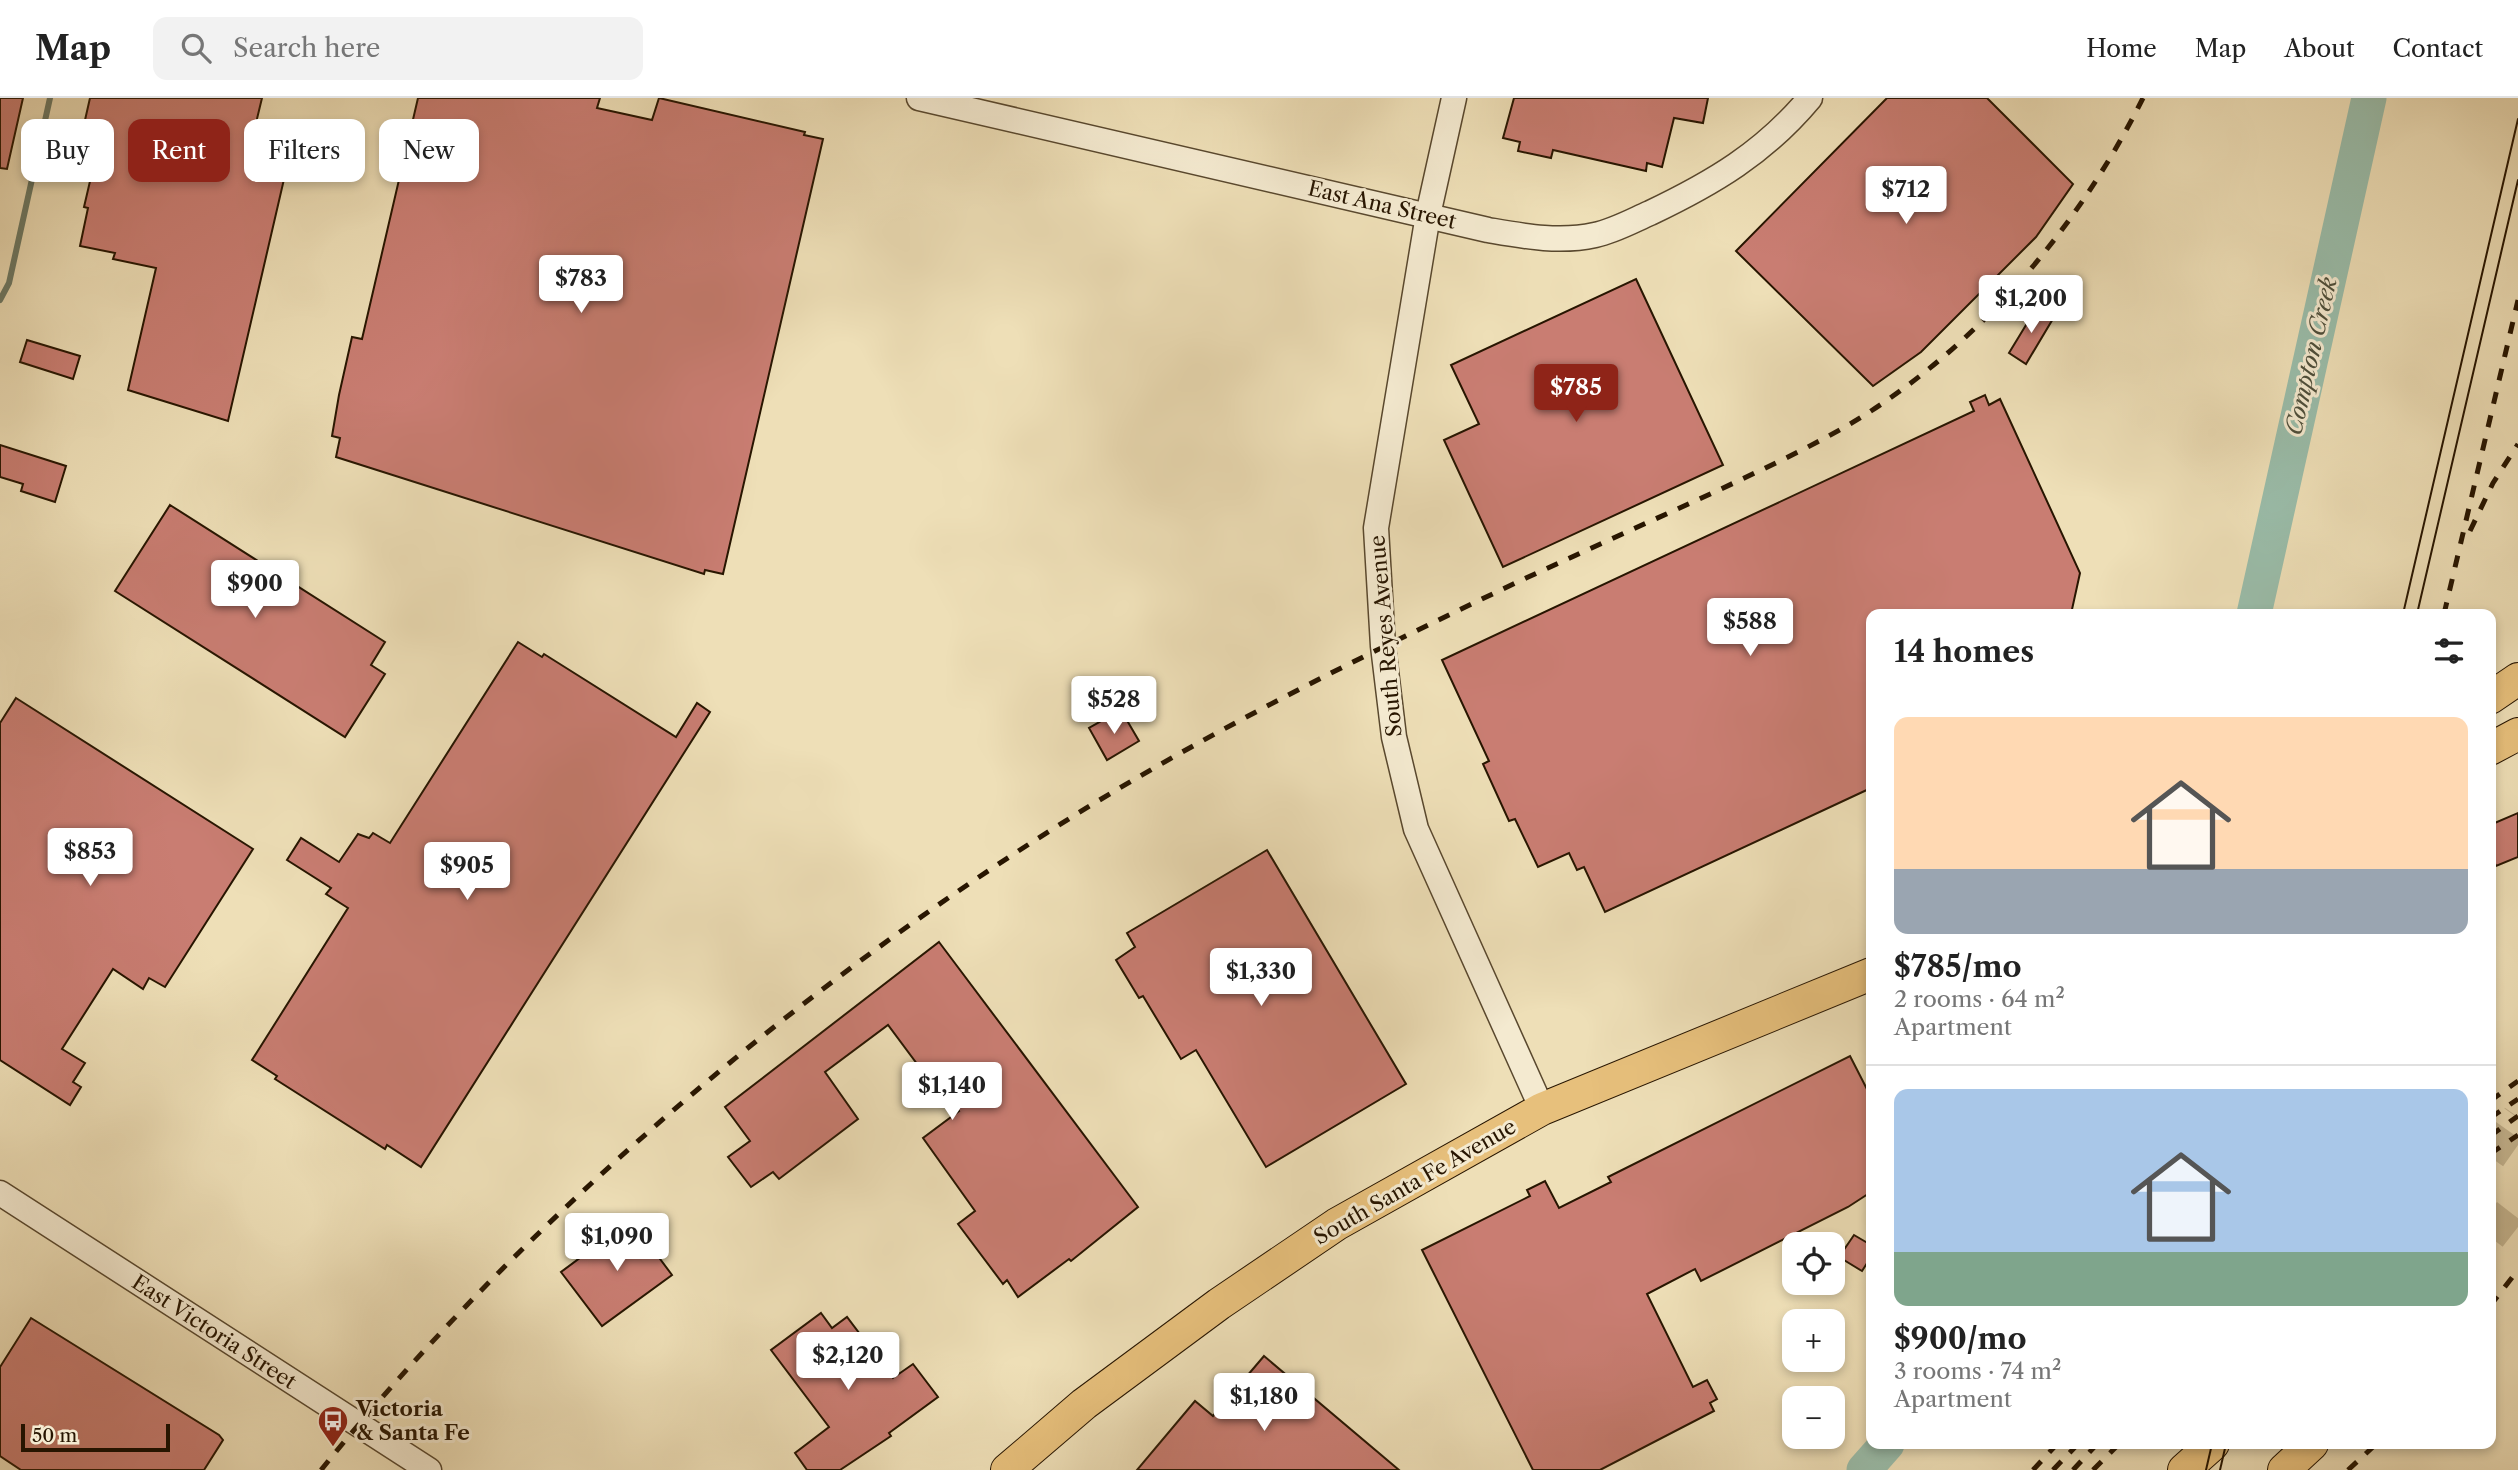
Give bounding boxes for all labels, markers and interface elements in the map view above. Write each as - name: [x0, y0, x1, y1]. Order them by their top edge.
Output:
- search box: [153, 17, 643, 80]
- text: Map: [35, 28, 111, 69]
- icon: search: [177, 29, 215, 67]
- text: Search here: [233, 32, 380, 64]
- text: Home: [2086, 34, 2157, 63]
- text: Map: [2195, 34, 2246, 63]
- text: About: [2284, 34, 2355, 63]
- text: Contact: [2393, 34, 2483, 63]
- chip: Buy: [21, 119, 114, 182]
- chip: Rent: [128, 119, 230, 182]
- chip: Filters: [244, 119, 365, 182]
- chip: New: [379, 119, 479, 182]
- pin: $712: [1865, 166, 1947, 226]
- street label: East Ana Street: [1306, 175, 1459, 234]
- text: $712: [1882, 175, 1930, 203]
- pin: $783: [540, 256, 622, 315]
- text: $783: [555, 264, 607, 292]
- water label: Compton Creek: [2279, 274, 2343, 438]
- pin: $1,200: [1974, 275, 2088, 335]
- text: $1,200: [1995, 284, 2067, 312]
- pin: $785: [1535, 364, 1617, 424]
- text: $785: [1550, 373, 1602, 401]
- street label: South Reyes Avenue: [1364, 534, 1407, 738]
- pin: $900: [214, 560, 296, 620]
- text: $900: [227, 569, 283, 597]
- pin: $588: [1709, 598, 1791, 658]
- text: $588: [1723, 607, 1777, 635]
- icon: filters: [2430, 632, 2468, 670]
- text: 14 homes: [1894, 633, 2034, 670]
- pin: $528: [1073, 676, 1155, 736]
- text: $528: [1087, 685, 1141, 713]
- icon: home: [2118, 762, 2244, 888]
- pin: $853: [49, 828, 131, 888]
- text: $853: [64, 837, 116, 865]
- pin: $905: [426, 842, 508, 902]
- text: $905: [440, 851, 494, 879]
- pin: $1,330: [1204, 948, 1318, 1008]
- text: $785/mo: [1894, 948, 2022, 985]
- text: $1,330: [1226, 957, 1296, 985]
- text: 2 rooms · 64 m²: [1894, 985, 2065, 1013]
- text: Apartment: [1894, 1013, 2012, 1041]
- pin: $1,140: [895, 1062, 1009, 1122]
- text: $1,140: [918, 1071, 986, 1099]
- street label: South Santa Fe Avenue: [1309, 1113, 1520, 1250]
- icon: home: [2118, 1134, 2244, 1260]
- pin: $1,090: [560, 1214, 674, 1273]
- text: $1,090: [581, 1222, 653, 1250]
- map controls: [1782, 1232, 1845, 1449]
- button: locate: [1782, 1232, 1845, 1295]
- street label: East Victoria Street: [127, 1269, 302, 1394]
- button: +: [1782, 1309, 1845, 1372]
- text: $900/mo: [1894, 1320, 2027, 1357]
- pin: $2,120: [791, 1332, 905, 1392]
- text: $2,120: [812, 1341, 884, 1369]
- text: 3 rooms · 74 m²: [1894, 1357, 2061, 1385]
- pin: $1,180: [1207, 1374, 1321, 1433]
- text: $1,180: [1230, 1382, 1298, 1410]
- text: Apartment: [1894, 1385, 2012, 1413]
- button: −: [1782, 1386, 1845, 1449]
- place label: Victoria & Santa Fe: [355, 1396, 470, 1445]
- bus stop icon: Victoria & Santa Fe: [316, 1404, 350, 1448]
- scale bar: [21, 1421, 170, 1453]
- text: 50 m: [32, 1424, 77, 1447]

